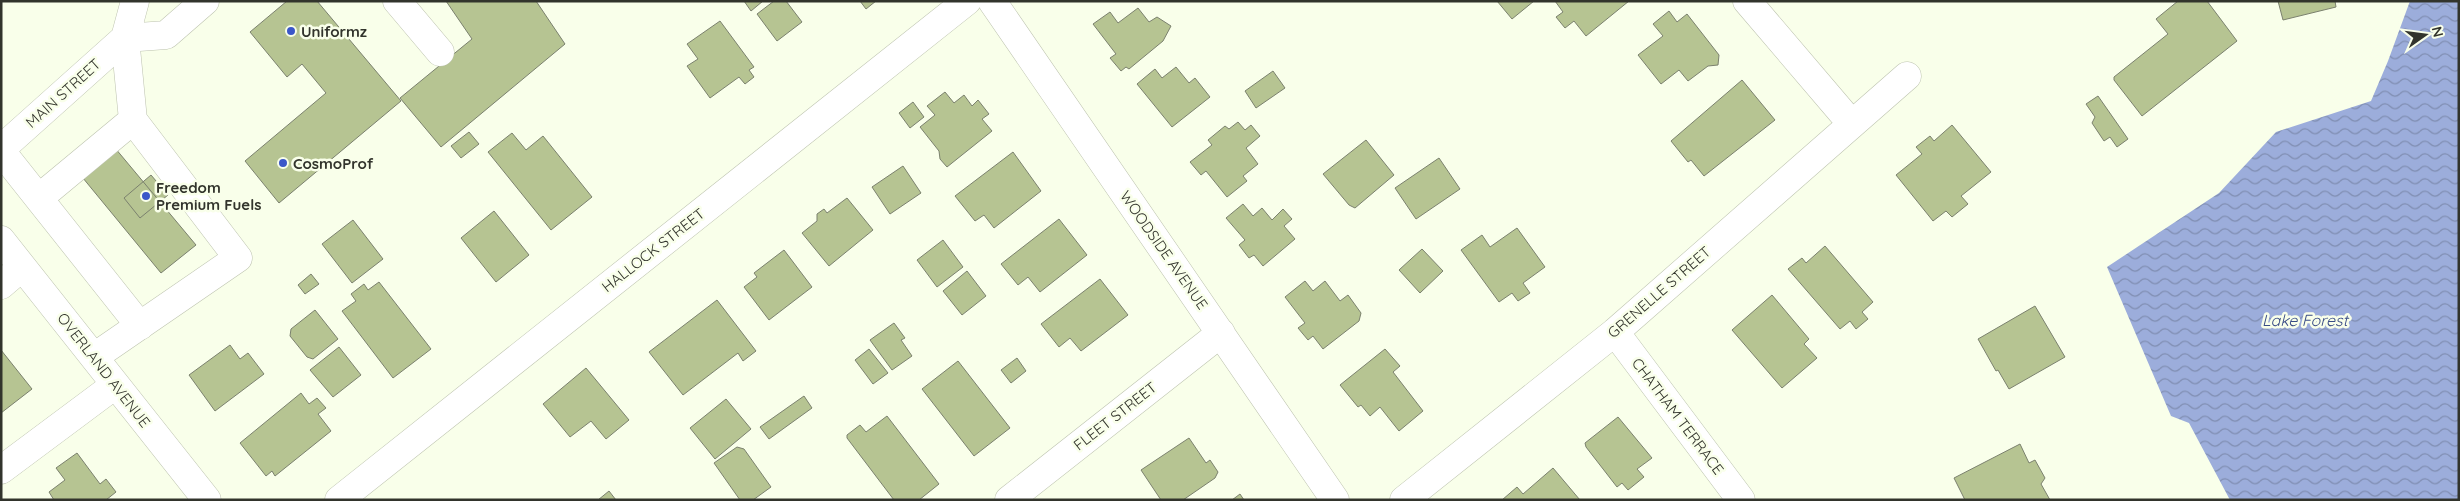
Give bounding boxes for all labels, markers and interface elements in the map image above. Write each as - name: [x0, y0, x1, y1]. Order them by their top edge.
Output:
- north arrow: [2400, 10, 2450, 60]
- place label: Uniformz: [301, 22, 367, 41]
- marker: Uniformz: [285, 25, 297, 37]
- text: N: [2428, 25, 2448, 39]
- street label: MAIN STREET: [22, 54, 104, 132]
- place label: CosmoProf: [293, 154, 374, 173]
- marker: CosmoProf: [277, 157, 289, 169]
- place label: Freedom Premium Fuels: [156, 178, 261, 214]
- street label: WOODSIDE AVENUE: [1116, 187, 1212, 313]
- marker: Freedom Premium Fuels: [140, 190, 152, 202]
- street label: HALLOCK STREET: [598, 204, 708, 296]
- street label: GRENELLE STREET: [1603, 242, 1715, 342]
- street label: OVERLAND AVENUE: [53, 309, 155, 431]
- water label: Lake Forest: [2262, 310, 2350, 330]
- street label: CHATHAM TERRACE: [1628, 354, 1728, 478]
- street label: FLEET STREET: [1070, 378, 1160, 454]

